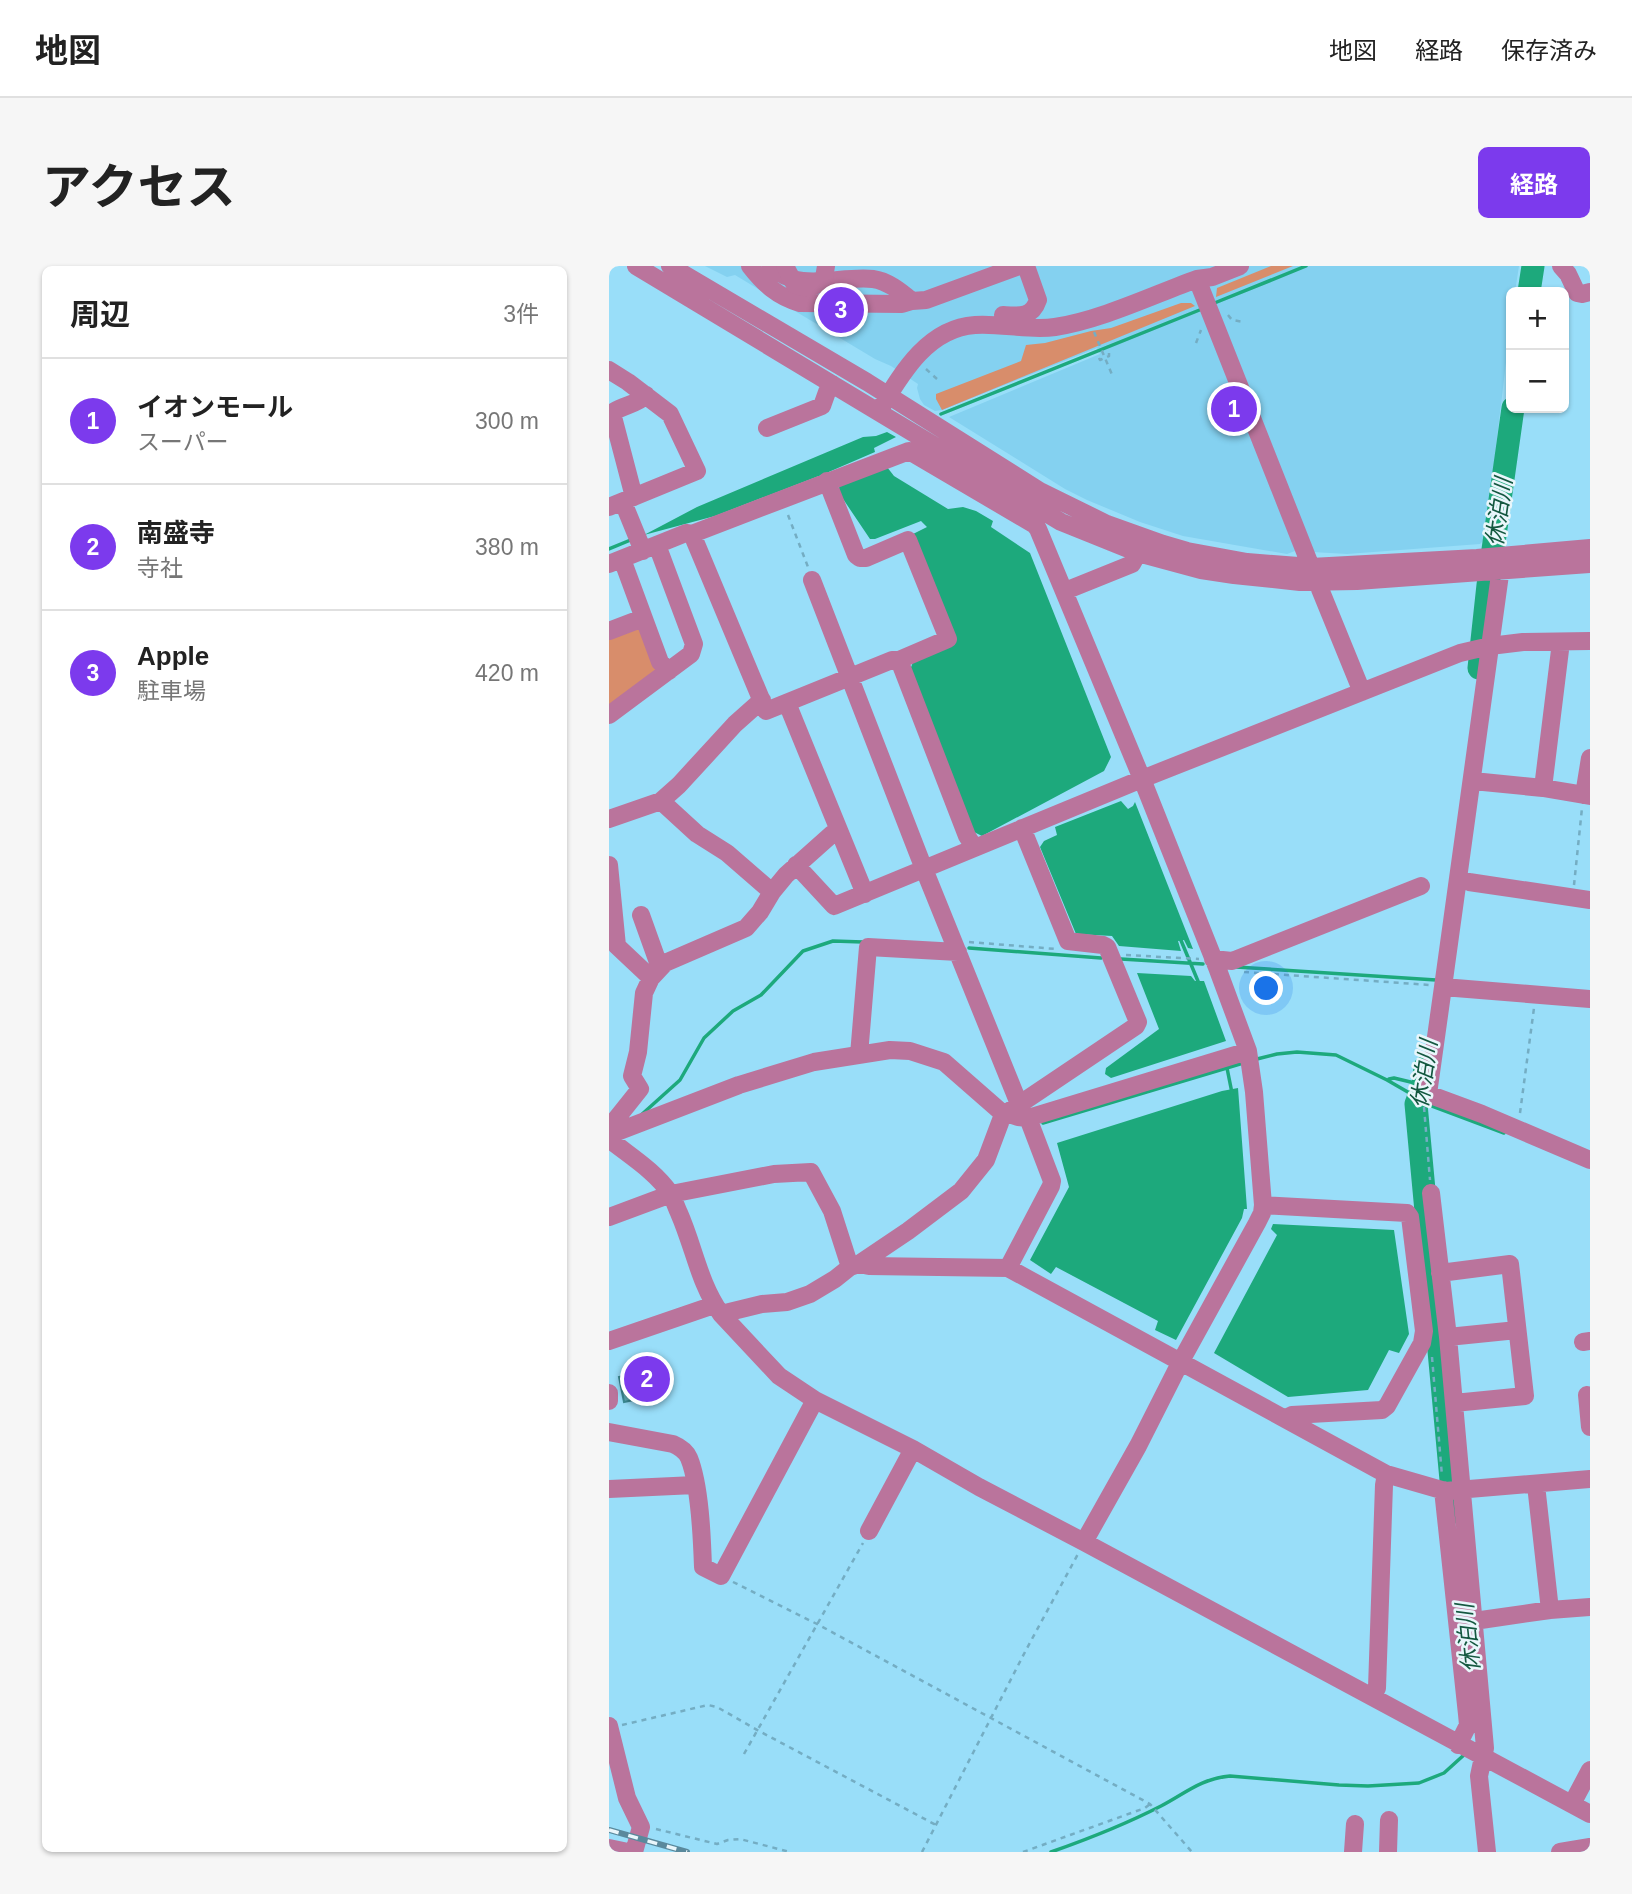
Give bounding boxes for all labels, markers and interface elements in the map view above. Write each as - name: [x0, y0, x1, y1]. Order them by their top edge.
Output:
- text: 地図: [35, 32, 101, 69]
- text: 地図: [1329, 37, 1377, 64]
- text: 経路: [1415, 37, 1463, 64]
- text: 保存済み: [1501, 37, 1597, 64]
- button: 経路: [1478, 147, 1590, 218]
- text: アクセス: [42, 160, 236, 214]
- pin: 3: [818, 284, 864, 336]
- map controls: [1506, 287, 1569, 413]
- button: +: [1506, 287, 1569, 350]
- text: 周辺: [70, 298, 130, 331]
- text: 3件: [503, 301, 539, 327]
- button: −: [1506, 350, 1569, 413]
- pin: 1: [1211, 383, 1257, 435]
- text: イオンモール: [137, 392, 293, 422]
- text: 1: [87, 408, 99, 434]
- text: 300 m: [475, 408, 539, 434]
- text: スーパー: [137, 429, 229, 455]
- water label: 休泊川: [1481, 473, 1517, 548]
- text: 南盛寺: [137, 518, 215, 548]
- text: 2: [87, 534, 99, 560]
- text: 380 m: [475, 534, 539, 560]
- text: 寺社: [137, 555, 183, 581]
- text: Apple: [137, 641, 209, 671]
- text: 3: [87, 660, 99, 686]
- text: 420 m: [475, 660, 539, 686]
- text: 駐車場: [137, 678, 206, 704]
- your location: [1249, 971, 1283, 1005]
- water label: 休泊川: [1406, 1035, 1442, 1110]
- pin: 2: [624, 1353, 670, 1405]
- water label: 休泊川: [1451, 1599, 1485, 1674]

